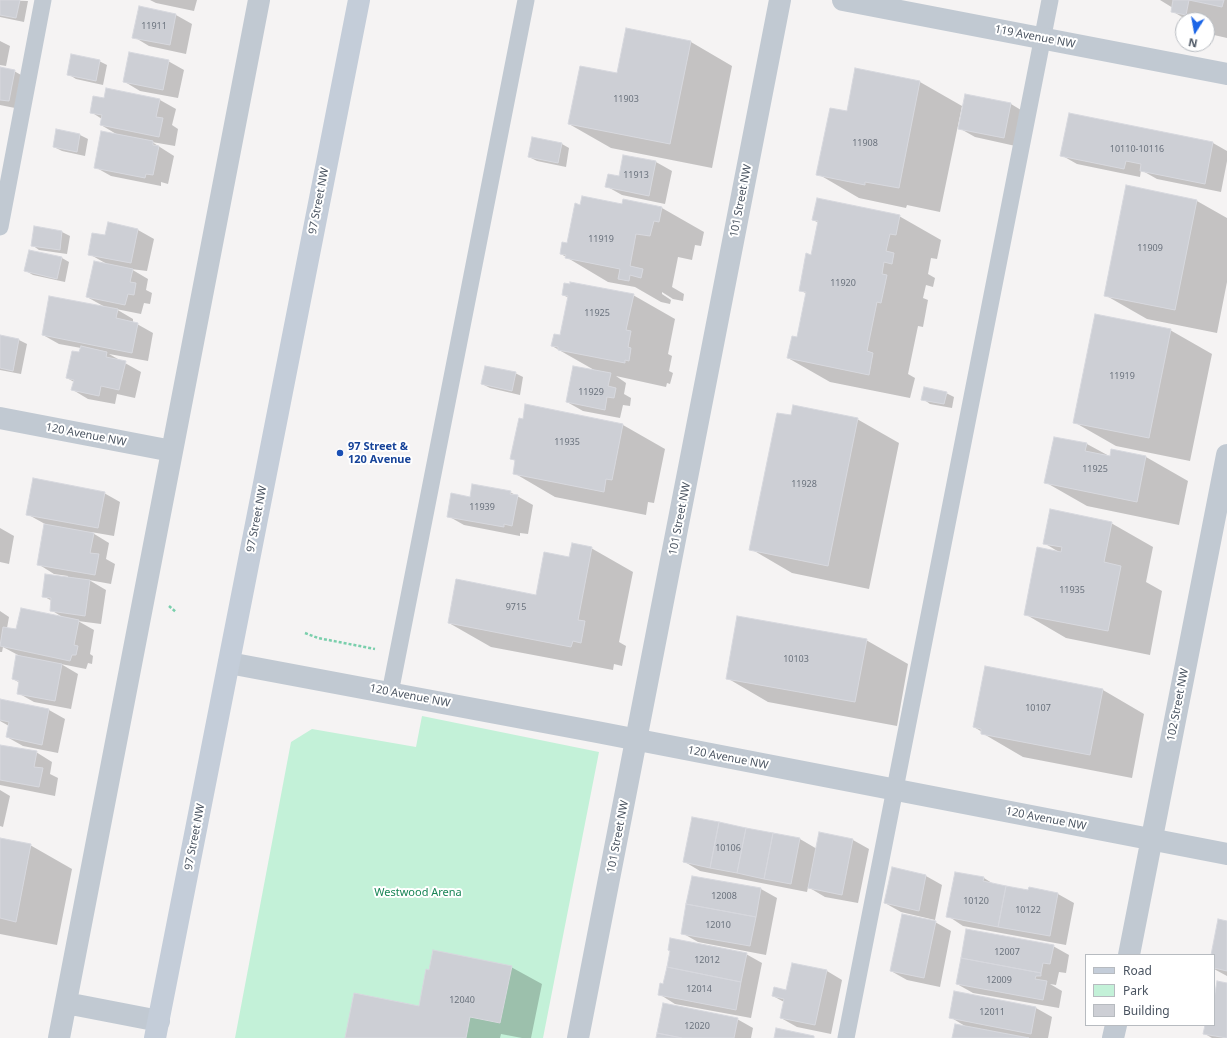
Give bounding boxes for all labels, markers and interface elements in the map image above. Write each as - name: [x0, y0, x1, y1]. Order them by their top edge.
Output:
- north arrow: [1175, 12, 1215, 52]
- house number: 11911: [141, 21, 167, 31]
- street label: 119 Avenue NW: [994, 23, 1076, 51]
- text: N: [1187, 35, 1199, 52]
- house number: 11903: [613, 94, 639, 104]
- house number: 11908: [852, 138, 878, 148]
- house number: 10110-10116: [1110, 144, 1164, 154]
- street label: 101 Street NW: [727, 163, 755, 239]
- street label: 97 Street NW: [306, 167, 332, 235]
- house number: 11913: [623, 170, 649, 180]
- house number: 11919: [588, 234, 614, 244]
- house number: 11909: [1137, 243, 1163, 253]
- house number: 11920: [830, 278, 856, 288]
- house number: 11925: [584, 308, 610, 318]
- house number: 11919: [1109, 371, 1135, 381]
- house number: 11929: [578, 387, 604, 397]
- street label: 120 Avenue NW: [45, 421, 127, 449]
- house number: 11935: [554, 437, 580, 447]
- place label: 97 Street & 120 Avenue: [348, 440, 411, 466]
- marker: 97 Street & 120 Avenue: [335, 448, 345, 458]
- house number: 11925: [1082, 464, 1108, 474]
- house number: 11928: [791, 479, 817, 489]
- street label: 101 Street NW: [666, 481, 694, 557]
- street label: 97 Street NW: [244, 485, 270, 553]
- house number: 11939: [469, 502, 495, 512]
- house number: 11935: [1059, 585, 1085, 595]
- house number: 9715: [506, 602, 526, 612]
- house number: 10103: [783, 654, 809, 664]
- street label: 102 Street NW: [1164, 667, 1192, 743]
- street label: 120 Avenue NW: [369, 682, 451, 710]
- house number: 10107: [1025, 703, 1051, 713]
- street label: 120 Avenue NW: [687, 744, 769, 772]
- street label: 101 Street NW: [604, 799, 632, 875]
- street label: 97 Street NW: [182, 803, 208, 871]
- street label: 120 Avenue NW: [1005, 805, 1087, 833]
- house number: 10106: [715, 843, 741, 853]
- park label: Westwood Arena: [374, 886, 462, 900]
- house number: 12008: [711, 891, 737, 901]
- house number: 10120: [963, 896, 989, 906]
- house number: 10122: [1015, 905, 1041, 915]
- house number: 12010: [705, 920, 731, 930]
- house number: 12007: [994, 947, 1020, 957]
- legend: [1085, 954, 1215, 1026]
- house number: 12012: [694, 955, 720, 965]
- text: Road: [1123, 962, 1152, 979]
- house number: 12009: [986, 975, 1012, 985]
- text: Park: [1123, 982, 1148, 999]
- house number: 12014: [686, 984, 712, 994]
- house number: 12040: [449, 995, 475, 1005]
- text: Building: [1123, 1002, 1170, 1019]
- house number: 12011: [979, 1007, 1005, 1017]
- house number: 12020: [684, 1021, 710, 1031]

